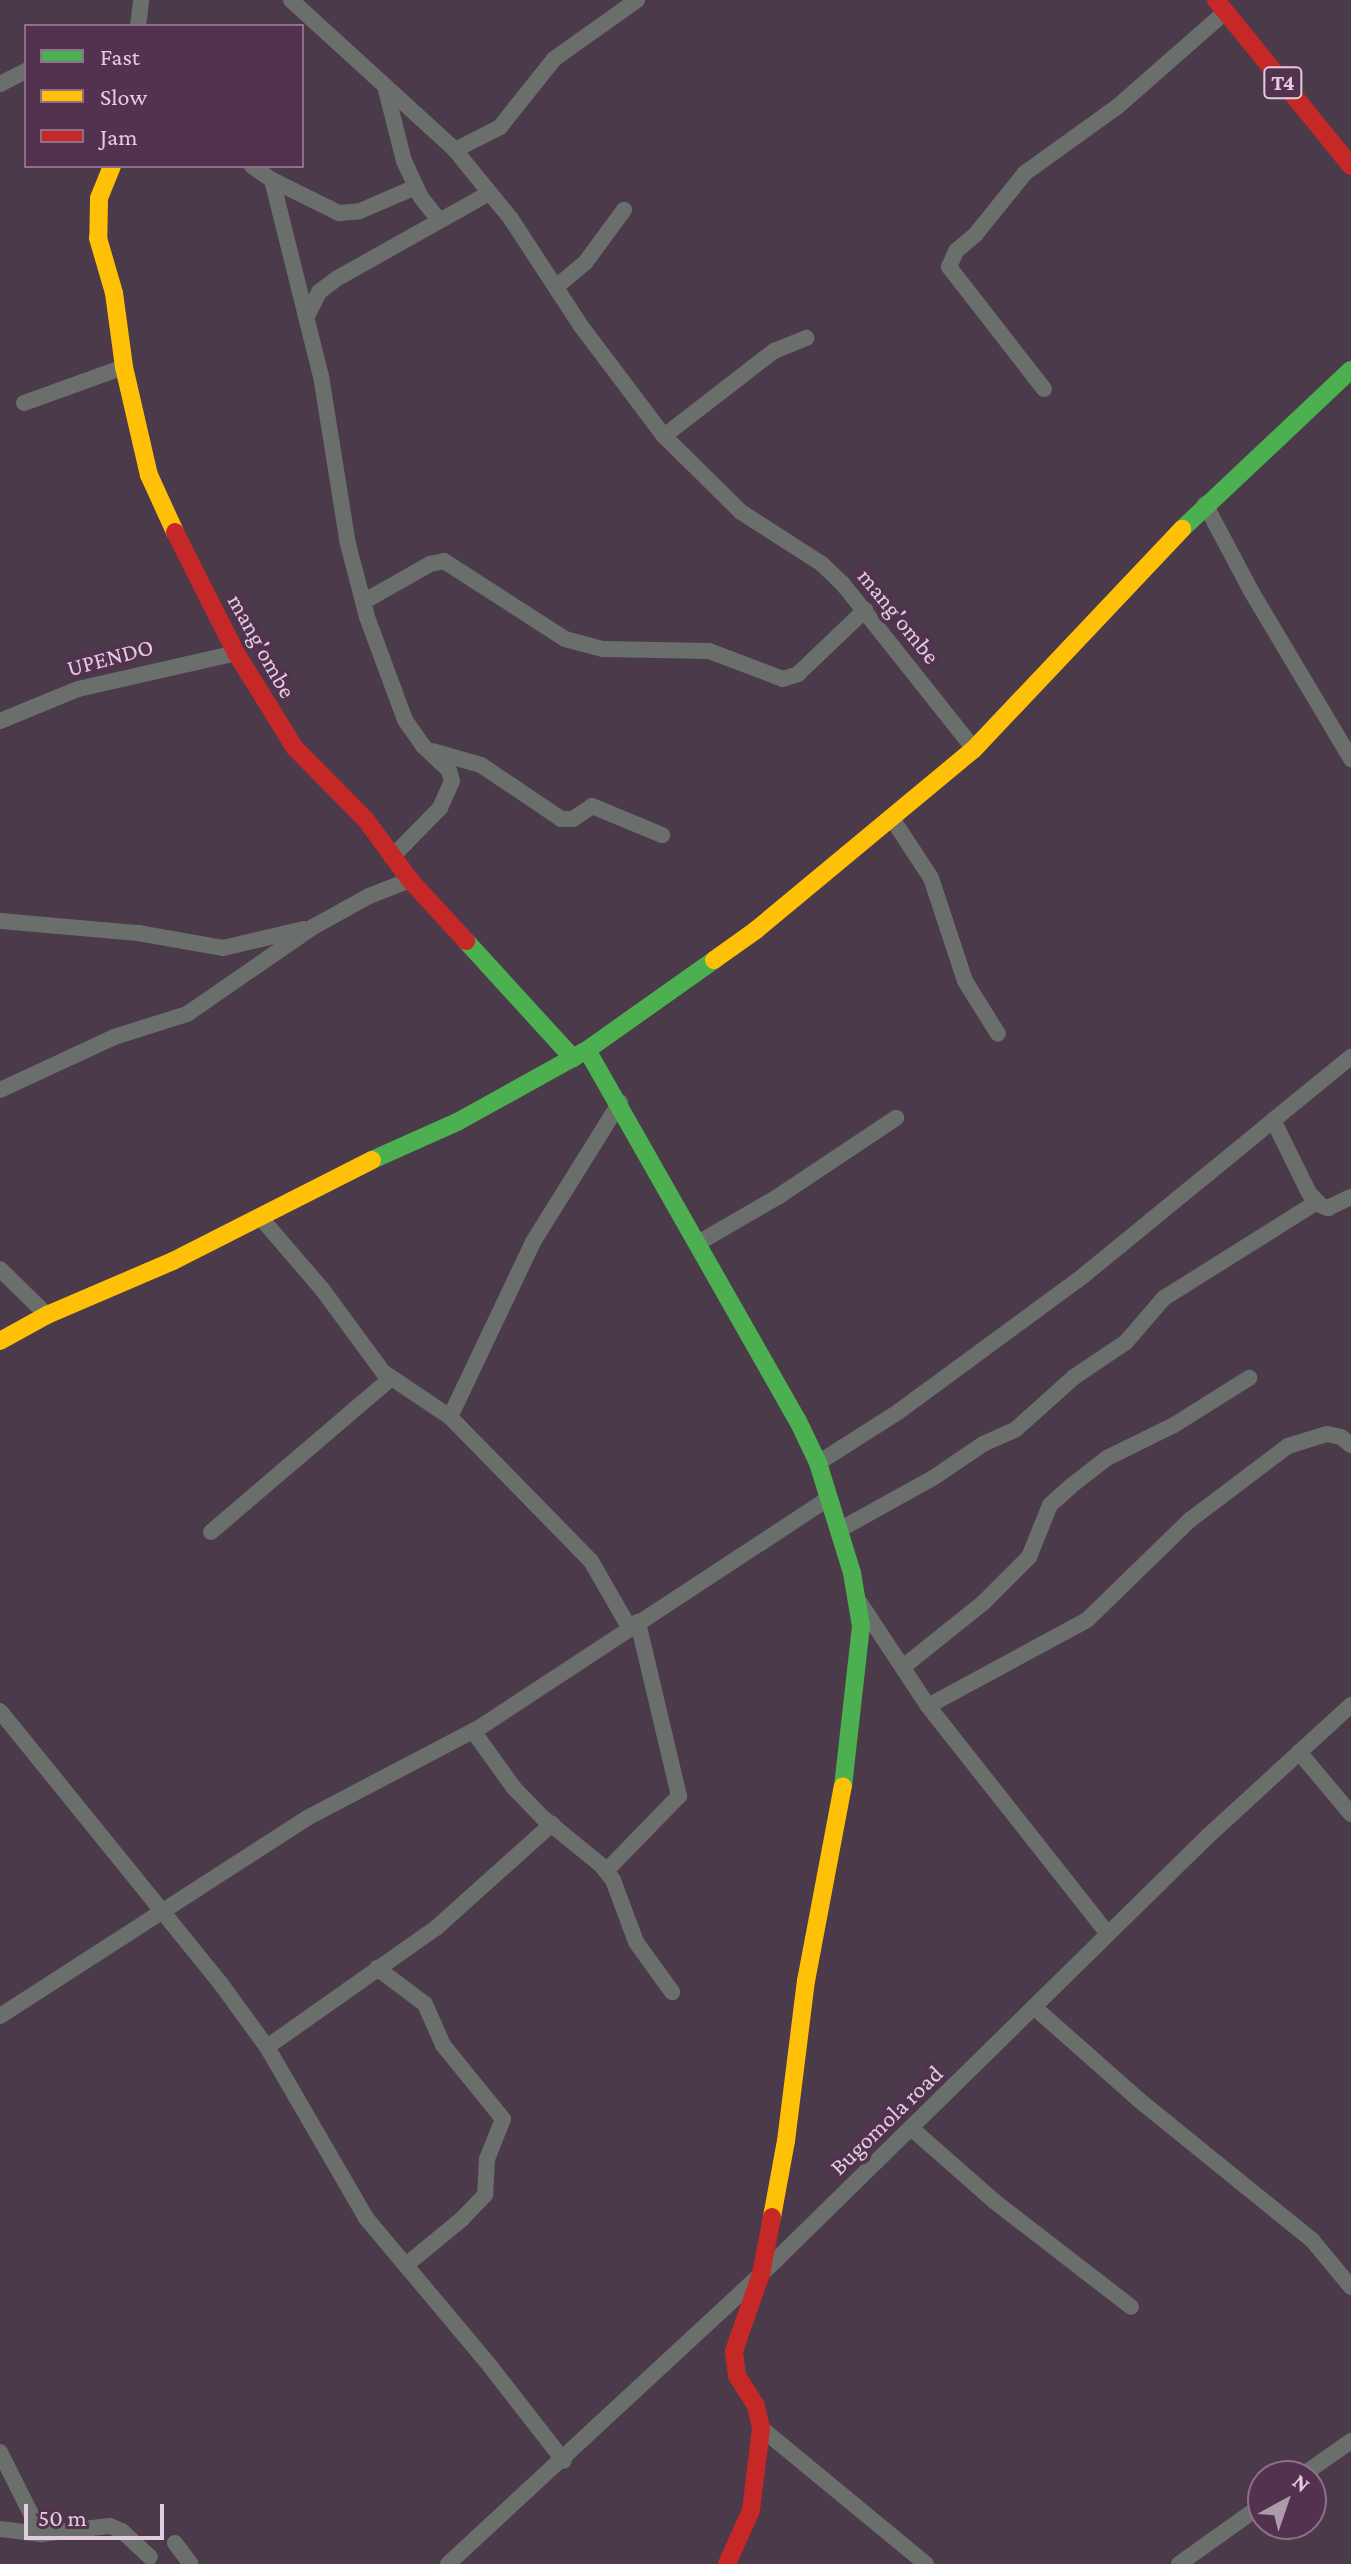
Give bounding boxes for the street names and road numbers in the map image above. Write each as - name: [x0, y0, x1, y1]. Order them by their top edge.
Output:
- road number: T4: [1263, 65, 1303, 101]
- street label: mang'ombe: [852, 562, 946, 670]
- street label: mang'ombe: [222, 589, 302, 703]
- street label: UPENDO: [64, 632, 156, 682]
- street label: Bugomola road: [823, 2059, 949, 2181]

